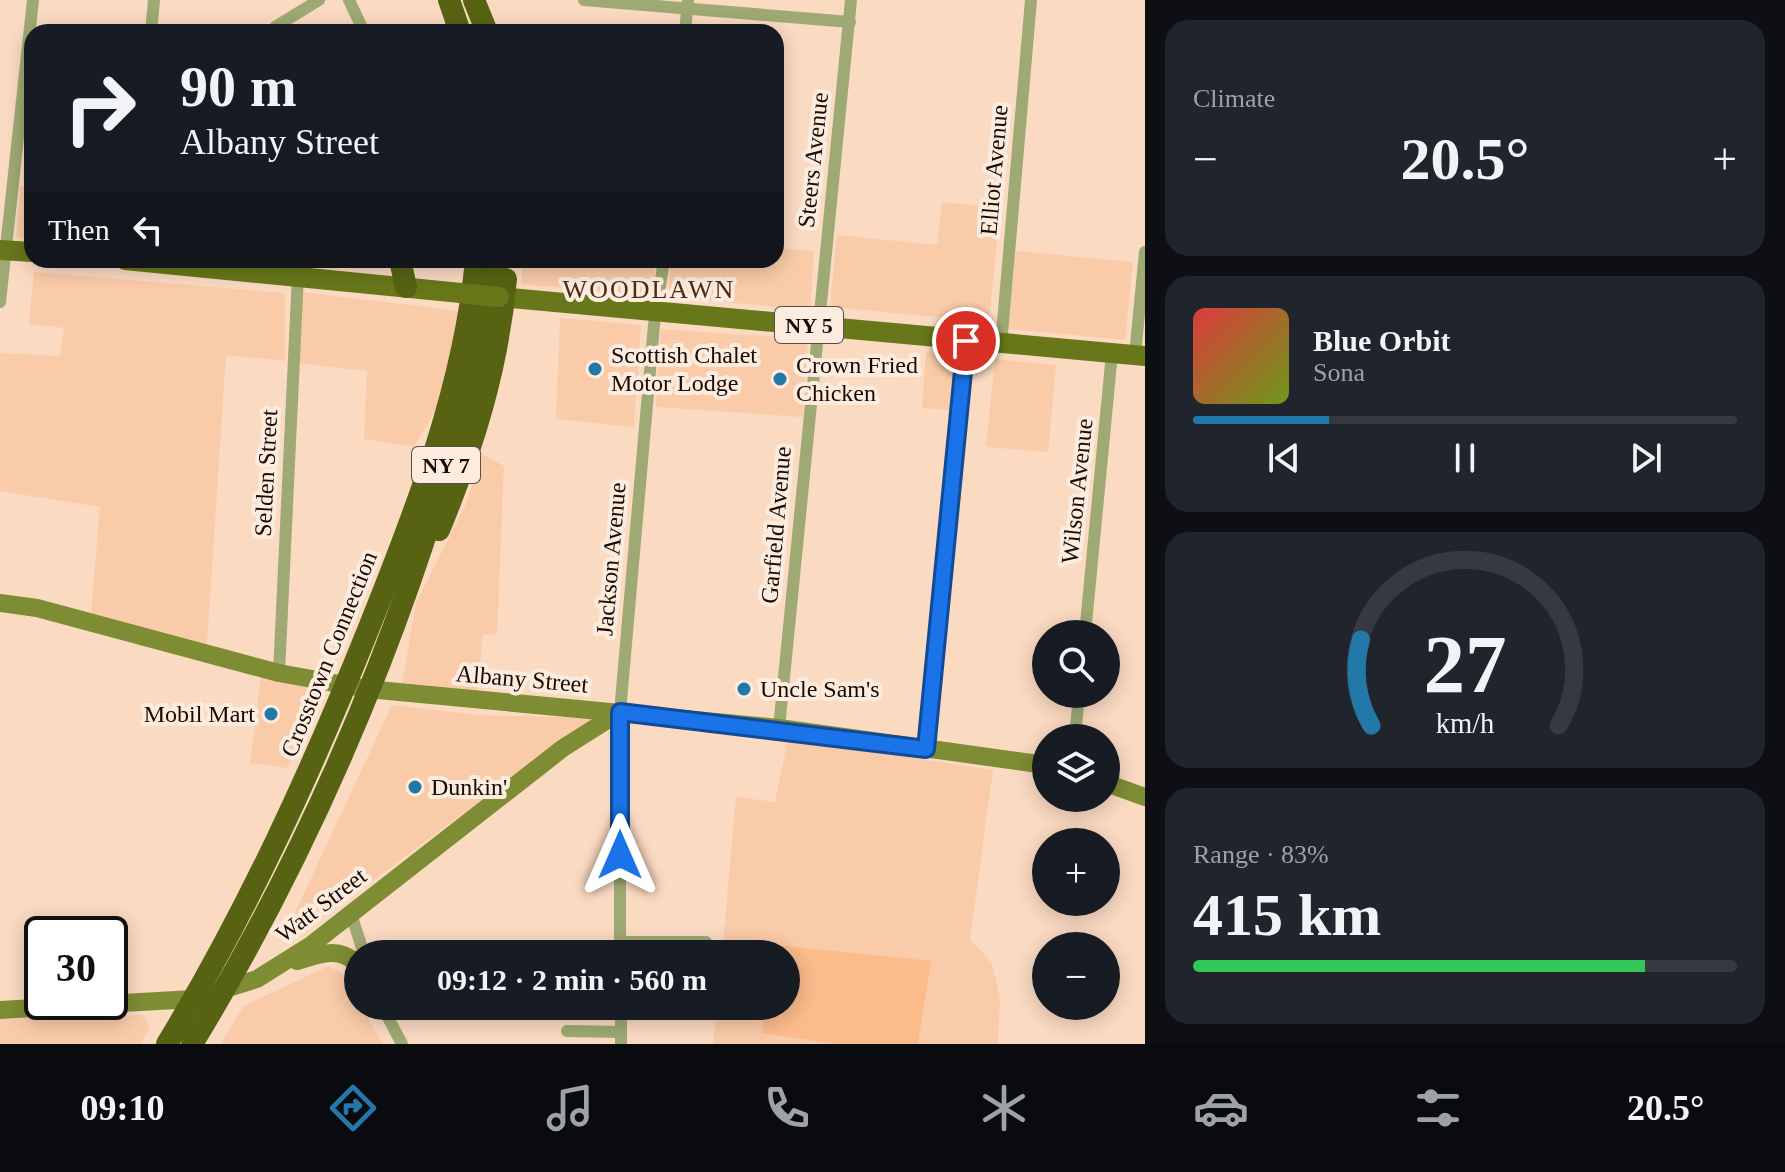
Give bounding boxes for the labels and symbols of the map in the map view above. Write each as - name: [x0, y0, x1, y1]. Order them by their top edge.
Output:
- street label: Steers Avenue: [793, 91, 833, 229]
- street label: Elliot Avenue: [975, 104, 1013, 236]
- district label: WOODLAWN: [563, 275, 735, 304]
- road number: NY 5: [775, 307, 843, 343]
- pin: [932, 307, 1000, 375]
- place label: Scottish Chalet Motor Lodge: [611, 342, 757, 396]
- place label: Crown Fried Chicken: [796, 352, 918, 406]
- marker: Scottish Chalet Motor Lodge: [586, 360, 604, 378]
- marker: Crown Fried Chicken: [771, 370, 789, 388]
- street label: Selden Street: [250, 408, 282, 537]
- street label: Wilson Avenue: [1056, 417, 1098, 565]
- street label: Garfield Avenue: [756, 445, 796, 605]
- road number: NY 7: [412, 447, 480, 483]
- street label: Jackson Avenue: [591, 481, 631, 637]
- street label: Crosstown Connection: [276, 547, 382, 761]
- street label: Albany Street: [455, 660, 590, 698]
- place label: Uncle Sam's: [760, 676, 880, 702]
- marker: Uncle Sam's: [735, 680, 753, 698]
- place label: Mobil Mart: [144, 701, 255, 727]
- marker: Mobil Mart: [262, 705, 280, 723]
- place label: Dunkin': [431, 774, 507, 800]
- marker: Dunkin': [406, 778, 424, 796]
- position arrow: [578, 813, 662, 897]
- street label: Watt Street: [271, 862, 372, 947]
- speed limit sign: 30: [24, 916, 128, 1020]

